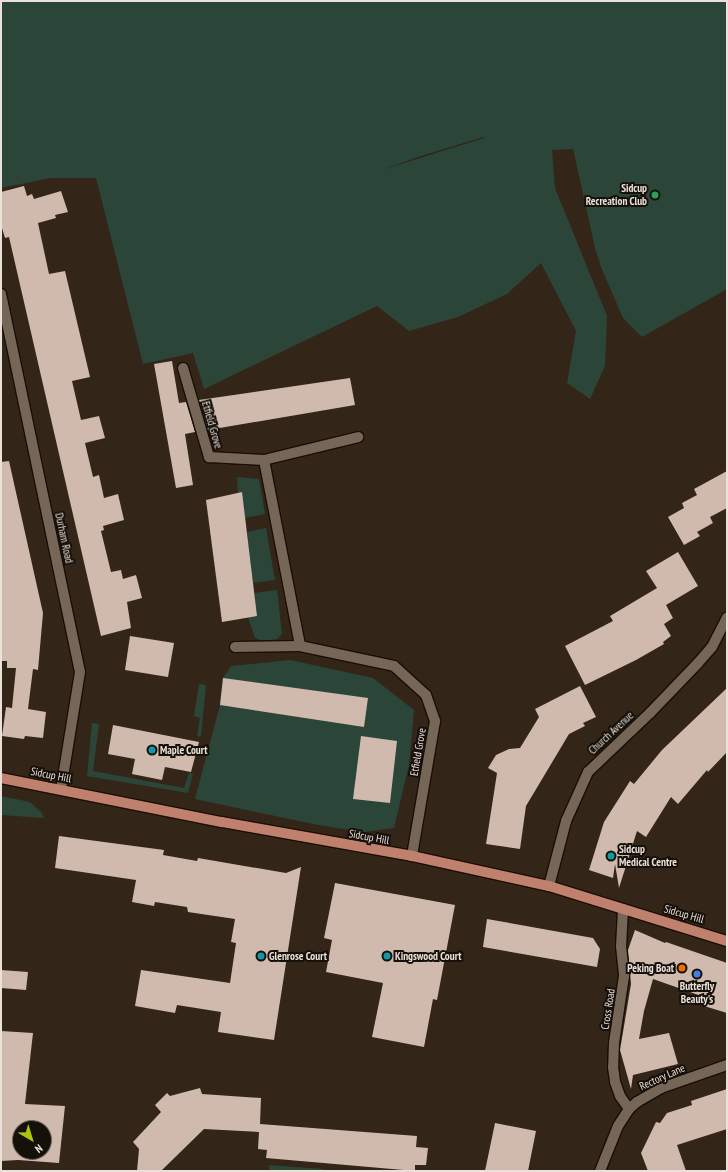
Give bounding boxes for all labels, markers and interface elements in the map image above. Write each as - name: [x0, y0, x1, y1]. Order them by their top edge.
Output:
- place label: Sidcup Recreation Club: [586, 182, 647, 208]
- marker: Sidcup Recreation Club: [650, 190, 660, 200]
- street label: Etfield Grove: [199, 400, 225, 450]
- street label: Durham Road: [52, 512, 76, 564]
- street label: Church Avenue: [586, 709, 636, 757]
- street label: Etfield Grove: [407, 727, 429, 777]
- place label: Maple Court: [160, 743, 208, 757]
- marker: Maple Court: [147, 745, 157, 755]
- street label: Sidcup Hill: [30, 765, 72, 785]
- street label: Sidcup Hill: [348, 827, 390, 847]
- place label: Sidcup Medical Centre: [619, 843, 677, 869]
- marker: Sidcup Medical Centre: [606, 851, 616, 861]
- street label: Sidcup Hill: [662, 902, 706, 926]
- place label: Glenrose Court: [269, 949, 327, 963]
- place label: Kingswood Court: [395, 949, 461, 963]
- marker: Glenrose Court: [256, 951, 266, 961]
- marker: Kingswood Court: [382, 951, 392, 961]
- place label: Peking Boat: [627, 961, 674, 975]
- marker: Peking Boat: [677, 963, 687, 973]
- marker: Butterfly Beauty's: [692, 969, 702, 979]
- place label: Butterfly Beauty's: [680, 980, 714, 1006]
- street label: Cross Road: [598, 988, 618, 1030]
- street label: Rectory Lane: [637, 1061, 687, 1093]
- north arrow: [12, 1120, 52, 1160]
- text: N: [32, 1141, 45, 1156]

